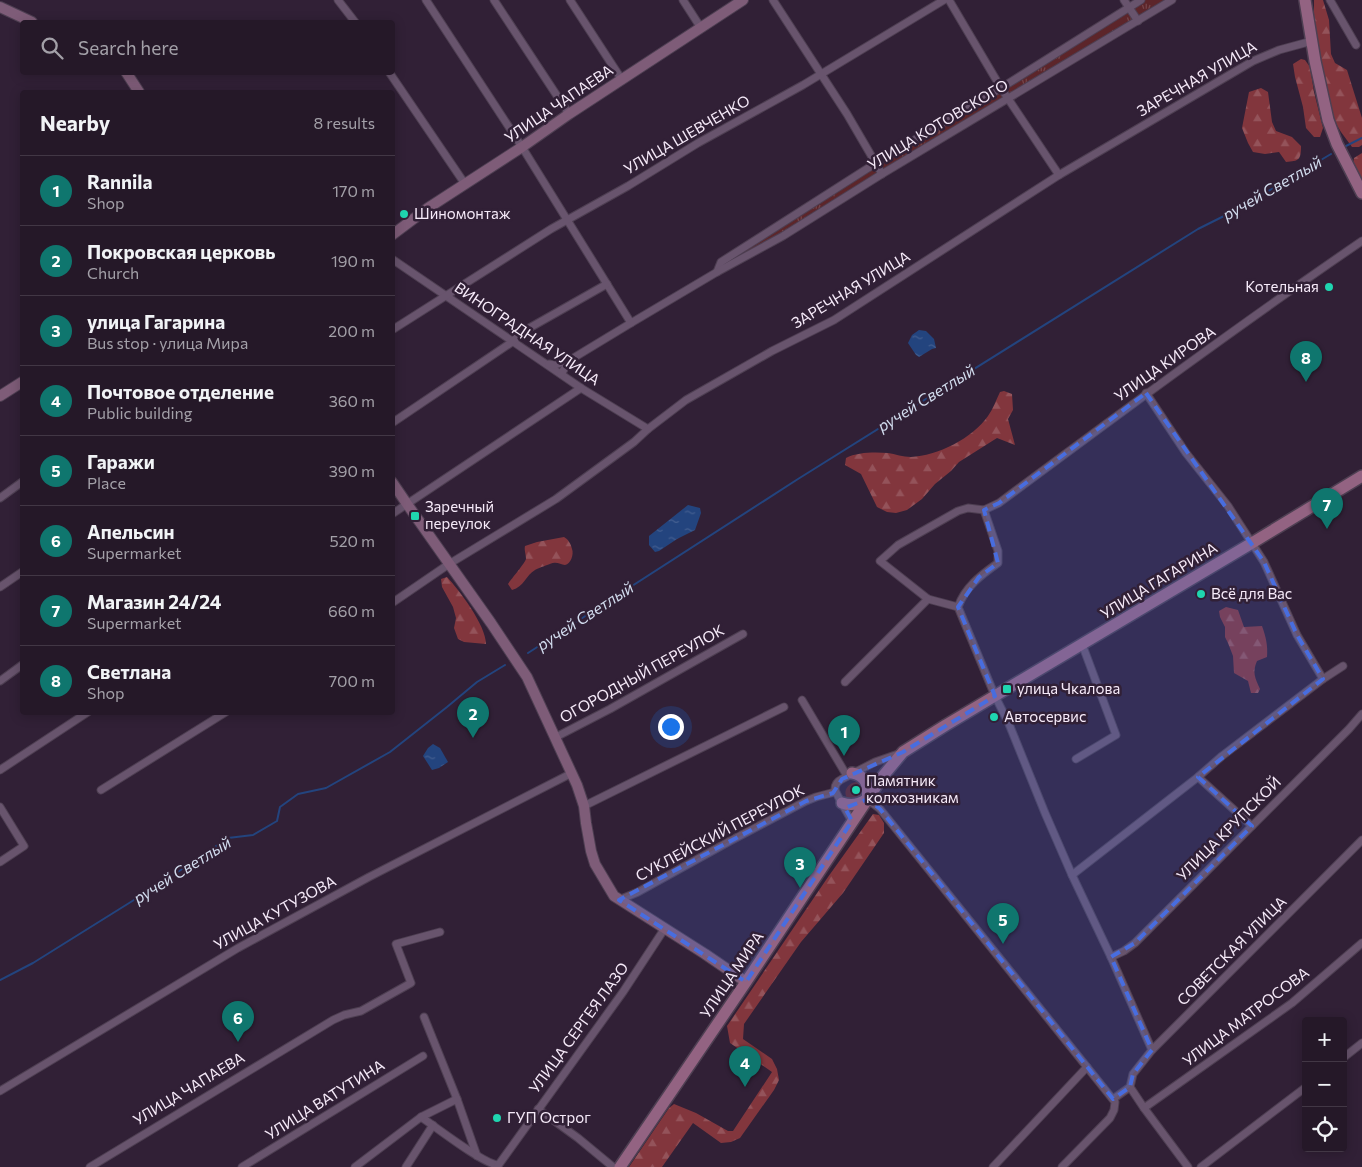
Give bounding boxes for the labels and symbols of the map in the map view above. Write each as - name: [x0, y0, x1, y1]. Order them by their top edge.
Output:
- street label: ЗАРЕЧНАЯ УЛИЦА: [1134, 37, 1259, 120]
- street label: УЛИЦА ЧАПАЕВА: [501, 60, 616, 146]
- street label: УЛИЦА КОТОВСКОГО: [864, 75, 1011, 173]
- street label: УЛИЦА ШЕВЧЕНКО: [620, 91, 753, 178]
- water label: ручей Светлый: [1218, 151, 1325, 224]
- place label: Шиномонтаж: [414, 204, 511, 222]
- marker: Шиномонтаж: [398, 208, 410, 220]
- street label: ЗАРЕЧНАЯ УЛИЦА: [788, 247, 913, 332]
- place label: Котельная: [1245, 277, 1319, 295]
- street label: ВИНОГРАДНАЯ УЛИЦА: [452, 278, 604, 389]
- marker: Котельная: [1323, 281, 1335, 293]
- street label: УЛИЦА КИРОВА: [1110, 322, 1218, 405]
- pin: 8: [1290, 341, 1322, 382]
- water label: ручей Светлый: [873, 360, 978, 436]
- pin: 7: [1311, 488, 1343, 529]
- place label: Заречный переулок: [425, 497, 494, 532]
- marker: Заречный переулок: [409, 510, 421, 522]
- street label: УЛИЦА ГАГАРИНА: [1097, 538, 1220, 622]
- water label: ручей Светлый: [532, 577, 637, 654]
- place label: Всё для Вас: [1211, 584, 1292, 602]
- marker: Всё для Вас: [1195, 588, 1207, 600]
- street label: ОГОРОДНЫЙ ПЕРЕУЛОК: [556, 620, 727, 726]
- place label: улица Чкалова: [1017, 679, 1120, 697]
- marker: улица Чкалова: [1001, 683, 1013, 695]
- pin: 2: [457, 697, 489, 738]
- place label: Автосервис: [1004, 707, 1086, 725]
- marker: Автосервис: [988, 711, 1000, 723]
- your location: [658, 714, 684, 740]
- pin: 1: [828, 715, 860, 756]
- place label: Памятник колхозникам: [866, 771, 959, 806]
- street label: УЛИЦА КРУПСКОЙ: [1172, 772, 1284, 884]
- street label: СУКЛЕЙСКИЙ ПЕРЕУЛОК: [632, 780, 807, 884]
- marker: Памятник колхозникам: [850, 784, 862, 796]
- water label: ручей Светлый: [129, 832, 234, 908]
- pin: 3: [784, 847, 816, 888]
- street label: УЛИЦА КУТУЗОВА: [210, 871, 339, 953]
- street label: СОВЕТСКАЯ УЛИЦА: [1173, 892, 1290, 1009]
- pin: 5: [987, 903, 1019, 944]
- street label: УЛИЦА МИРА: [696, 928, 767, 1021]
- street label: УЛИЦА СЕРГЕЯ ЛАЗО: [525, 958, 632, 1096]
- street label: УЛИЦА МАТРОСОВА: [1179, 963, 1312, 1069]
- pin: 6: [222, 1001, 254, 1042]
- pin: 4: [729, 1046, 761, 1087]
- street label: УЛИЦА ЧАПАЕВА: [129, 1048, 248, 1129]
- street label: УЛИЦА ВАТУТИНА: [262, 1055, 387, 1143]
- place label: ГУП Острог: [507, 1108, 591, 1126]
- marker: ГУП Острог: [491, 1112, 503, 1124]

